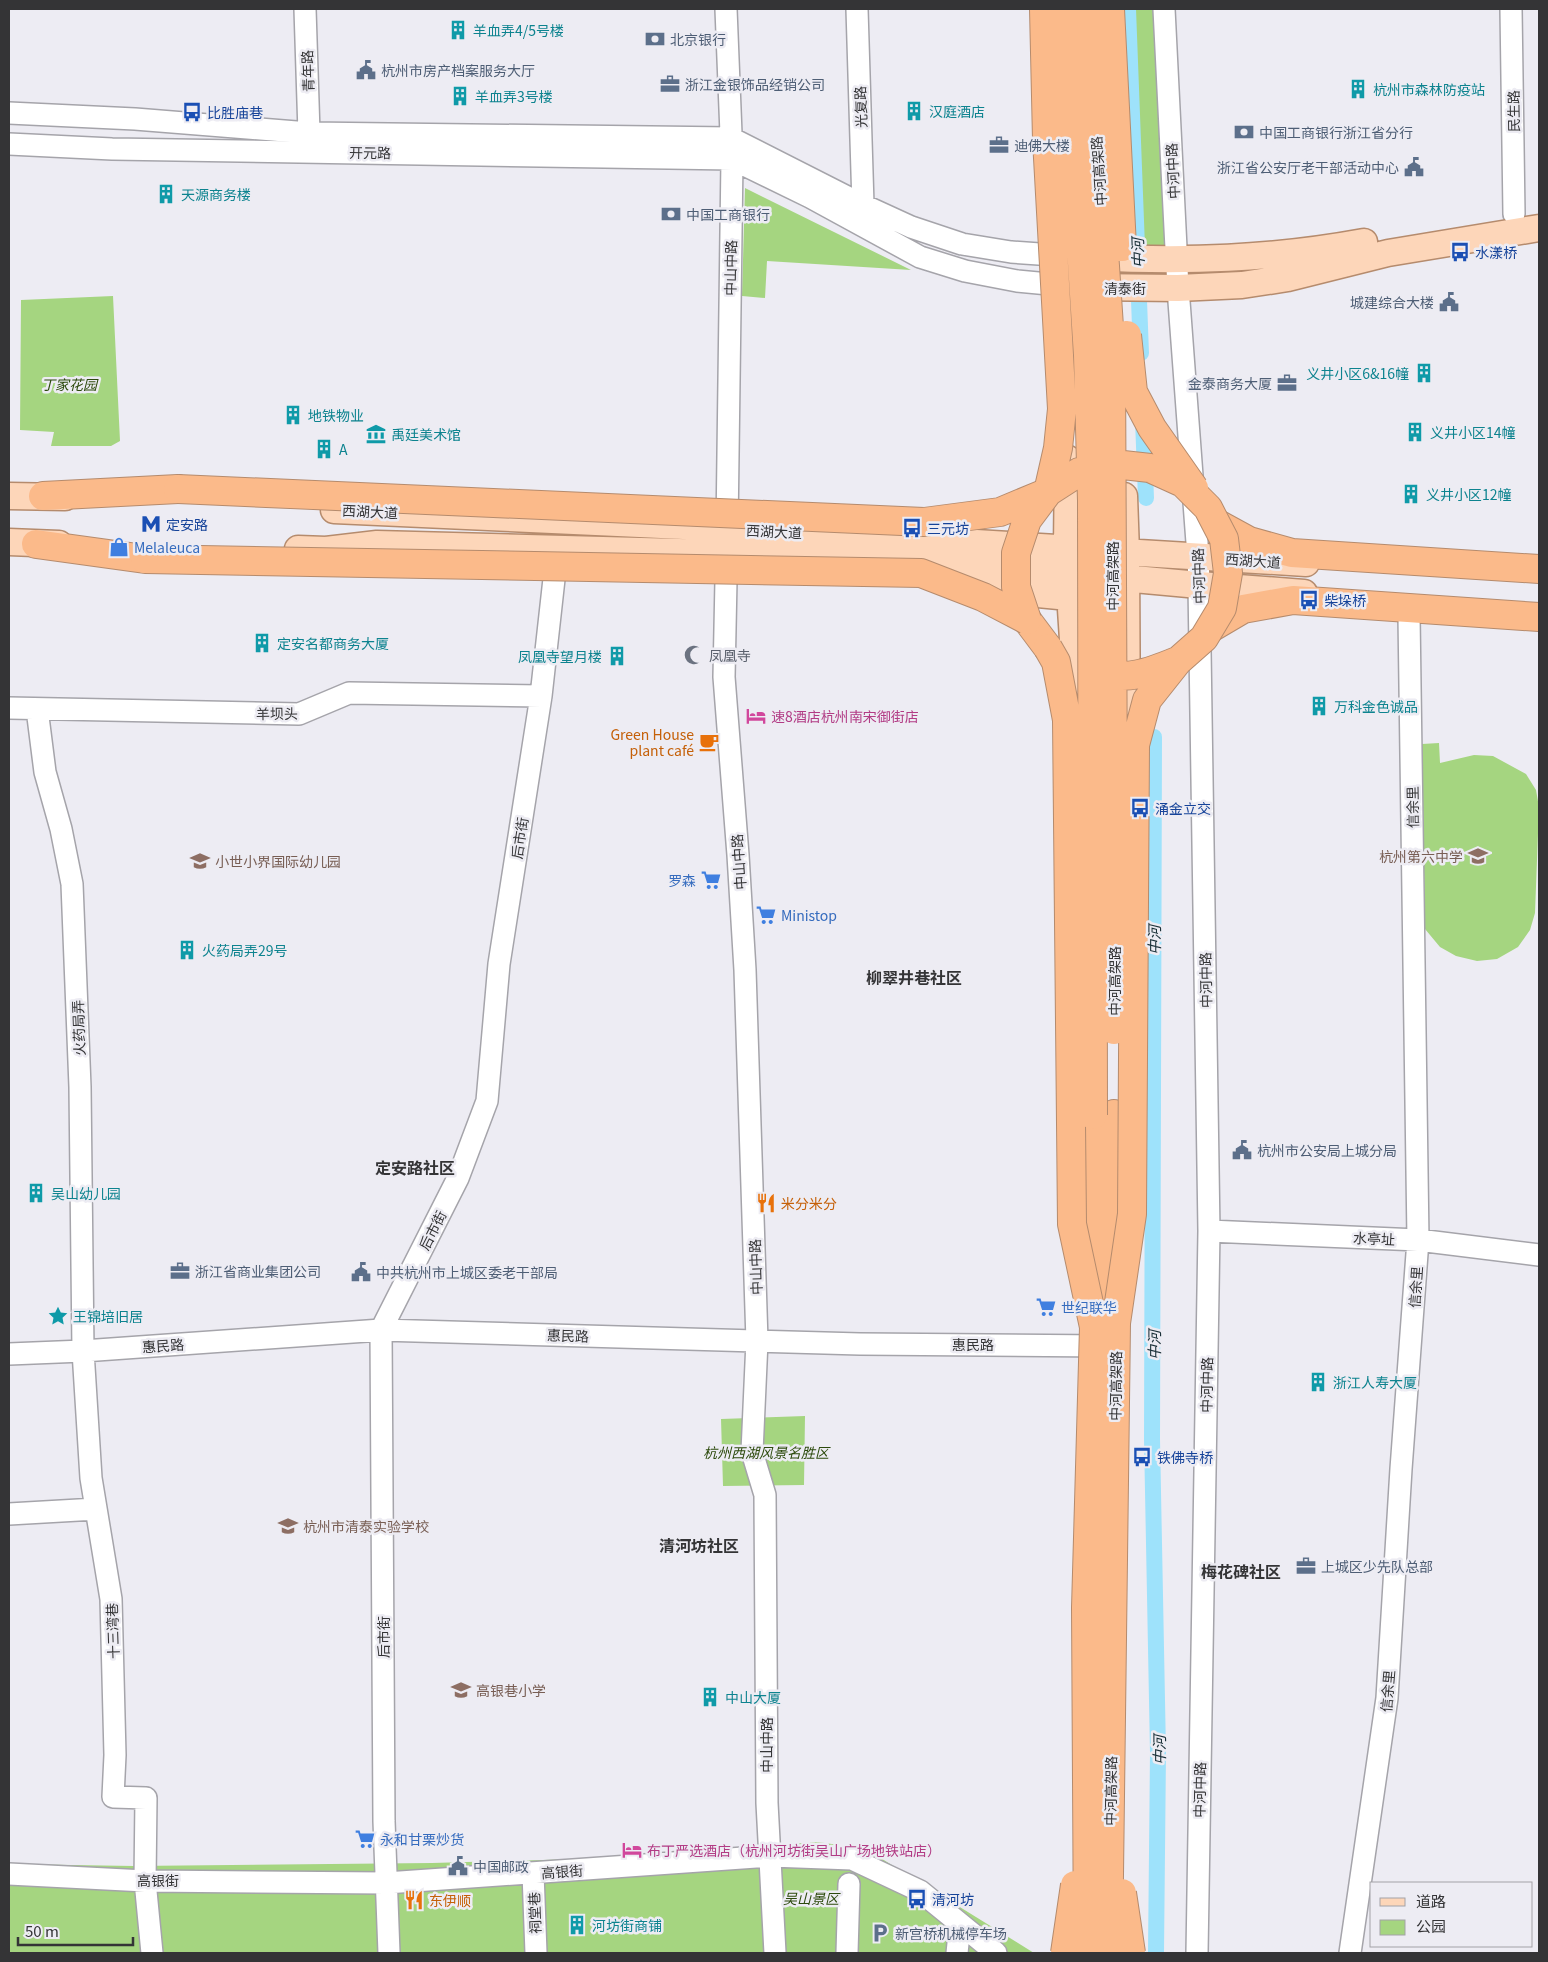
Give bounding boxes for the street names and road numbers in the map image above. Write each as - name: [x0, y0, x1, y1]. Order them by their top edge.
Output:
- street label: 青年路: [296, 50, 318, 92]
- street label: 光复路: [849, 86, 871, 128]
- street label: 民生路: [1503, 90, 1523, 132]
- street label: 中河高架路: [1086, 135, 1110, 207]
- street label: 开元路: [349, 142, 391, 162]
- street label: 中河中路: [1161, 143, 1183, 199]
- street label: 中山中路: [720, 240, 740, 296]
- street label: 清泰街: [1104, 278, 1146, 298]
- street label: 西湖大道: [342, 500, 398, 522]
- street label: 西湖大道: [746, 520, 802, 542]
- street label: 中河高架路: [1102, 541, 1122, 611]
- street label: 中河中路: [1187, 548, 1209, 604]
- street label: 西湖大道: [1224, 548, 1282, 572]
- street label: 羊坝头: [256, 703, 298, 723]
- street label: 信余里: [1402, 786, 1422, 828]
- street label: 后市街: [506, 816, 532, 860]
- street label: 中山中路: [726, 833, 750, 891]
- street label: 中河高架路: [1104, 946, 1124, 1016]
- street label: 中河中路: [1195, 952, 1215, 1008]
- street label: 火药局弄: [67, 1000, 89, 1056]
- street label: 后市街: [414, 1207, 450, 1253]
- street label: 水亭址: [1353, 1227, 1395, 1249]
- street label: 中山中路: [744, 1239, 766, 1295]
- street label: 信余里: [1404, 1265, 1426, 1309]
- street label: 惠民路: [547, 1324, 589, 1346]
- street label: 惠民路: [141, 1334, 185, 1356]
- street label: 惠民路: [952, 1334, 994, 1354]
- street label: 中河高架路: [1104, 1351, 1126, 1421]
- street label: 中河中路: [1196, 1357, 1216, 1413]
- street label: 十三湾巷: [101, 1603, 123, 1659]
- street label: 后市街: [373, 1616, 393, 1658]
- street label: 信余里: [1375, 1669, 1399, 1713]
- street label: 中山中路: [756, 1717, 776, 1773]
- street label: 中河高架路: [1099, 1756, 1121, 1826]
- street label: 中河中路: [1189, 1762, 1209, 1818]
- street label: 高银街: [540, 1860, 584, 1882]
- street label: 高银街: [137, 1870, 179, 1890]
- street label: 祠堂巷: [523, 1892, 545, 1934]

